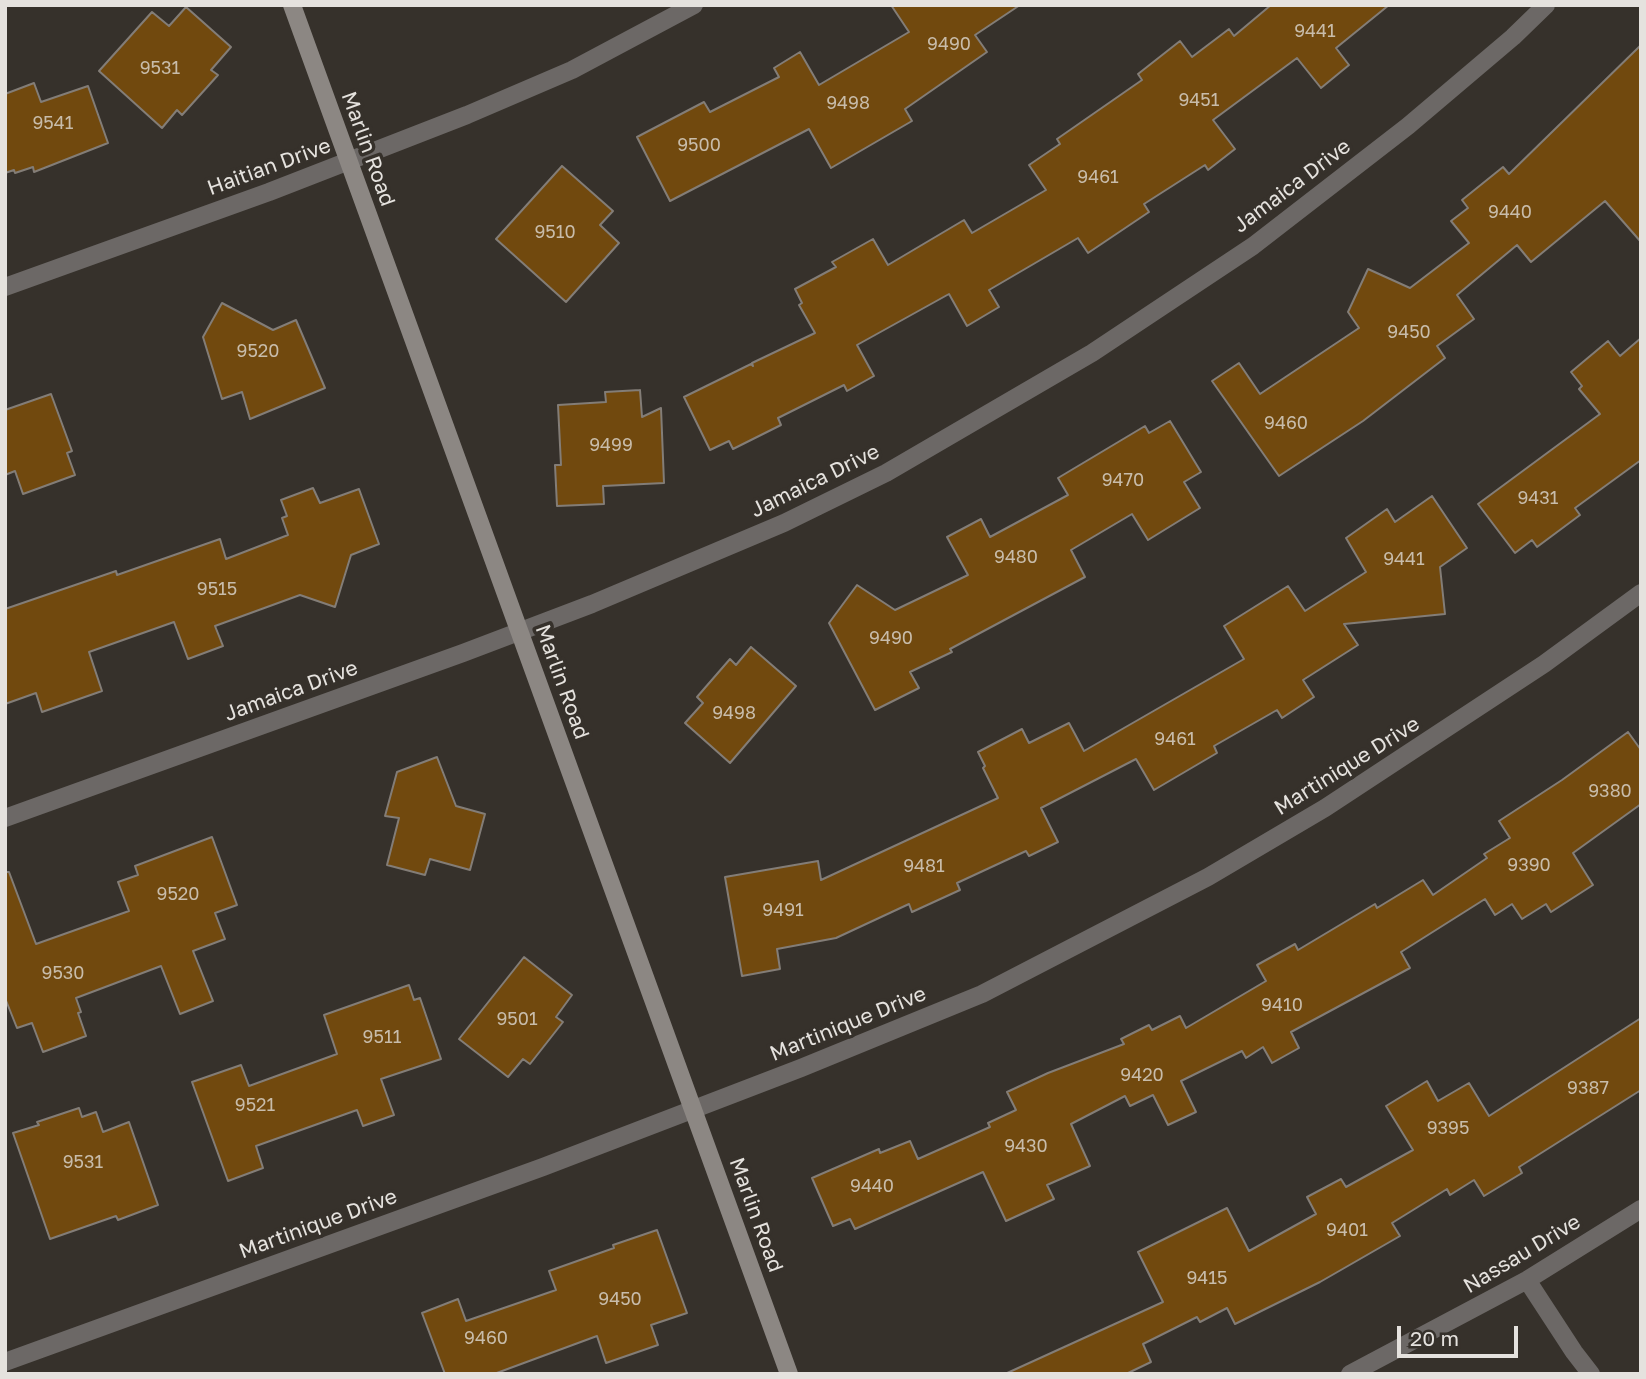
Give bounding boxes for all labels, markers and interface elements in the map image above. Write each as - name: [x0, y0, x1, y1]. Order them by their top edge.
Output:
- house number: 9441: [1294, 20, 1336, 42]
- house number: 9490: [927, 33, 971, 55]
- house number: 9531: [140, 57, 180, 79]
- street label: Marlin Road: [336, 88, 400, 210]
- house number: 9451: [1178, 89, 1220, 111]
- house number: 9498: [826, 92, 870, 114]
- house number: 9541: [32, 112, 74, 134]
- street label: Haitian Drive: [204, 133, 334, 201]
- house number: 9500: [677, 134, 721, 156]
- street label: Jamaica Drive: [1228, 134, 1356, 238]
- house number: 9461: [1077, 166, 1119, 188]
- house number: 9440: [1488, 201, 1532, 223]
- house number: 9510: [534, 221, 576, 243]
- house number: 9450: [1387, 321, 1431, 343]
- house number: 9520: [237, 340, 279, 362]
- house number: 9460: [1264, 412, 1308, 434]
- house number: 9499: [589, 434, 633, 456]
- street label: Jamaica Drive: [746, 439, 884, 523]
- house number: 9470: [1102, 469, 1144, 491]
- house number: 9431: [1517, 487, 1559, 509]
- house number: 9480: [994, 546, 1038, 568]
- house number: 9441: [1383, 548, 1425, 570]
- house number: 9515: [197, 578, 237, 600]
- street label: Marlin Road: [530, 621, 594, 743]
- house number: 9490: [869, 627, 913, 649]
- street label: Jamaica Drive: [221, 655, 361, 727]
- house number: 9498: [712, 702, 756, 724]
- street label: Martinique Drive: [1270, 711, 1424, 821]
- house number: 9461: [1154, 728, 1196, 750]
- house number: 9380: [1588, 780, 1632, 802]
- house number: 9390: [1507, 854, 1551, 876]
- house number: 9481: [903, 855, 945, 877]
- house number: 9520: [157, 883, 199, 905]
- house number: 9491: [762, 899, 804, 921]
- house number: 9530: [41, 962, 85, 984]
- street label: Martinique Drive: [766, 981, 930, 1067]
- house number: 9410: [1261, 994, 1303, 1016]
- house number: 9501: [496, 1008, 538, 1030]
- house number: 9511: [363, 1026, 401, 1048]
- house number: 9420: [1120, 1064, 1164, 1086]
- house number: 9387: [1567, 1077, 1609, 1099]
- house number: 9521: [235, 1094, 275, 1116]
- house number: 9395: [1427, 1117, 1469, 1139]
- house number: 9430: [1004, 1135, 1048, 1157]
- house number: 9531: [63, 1151, 103, 1173]
- street label: Marlin Road: [724, 1154, 788, 1276]
- house number: 9440: [850, 1175, 894, 1197]
- street label: Martinique Drive: [236, 1184, 400, 1264]
- street label: Nassau Drive: [1459, 1209, 1585, 1299]
- house number: 9401: [1326, 1219, 1368, 1241]
- house number: 9415: [1186, 1267, 1228, 1289]
- house number: 9450: [598, 1288, 642, 1310]
- scale bar: [1401, 1312, 1522, 1356]
- text: 20 m: [1410, 1325, 1459, 1351]
- house number: 9460: [464, 1327, 508, 1349]

